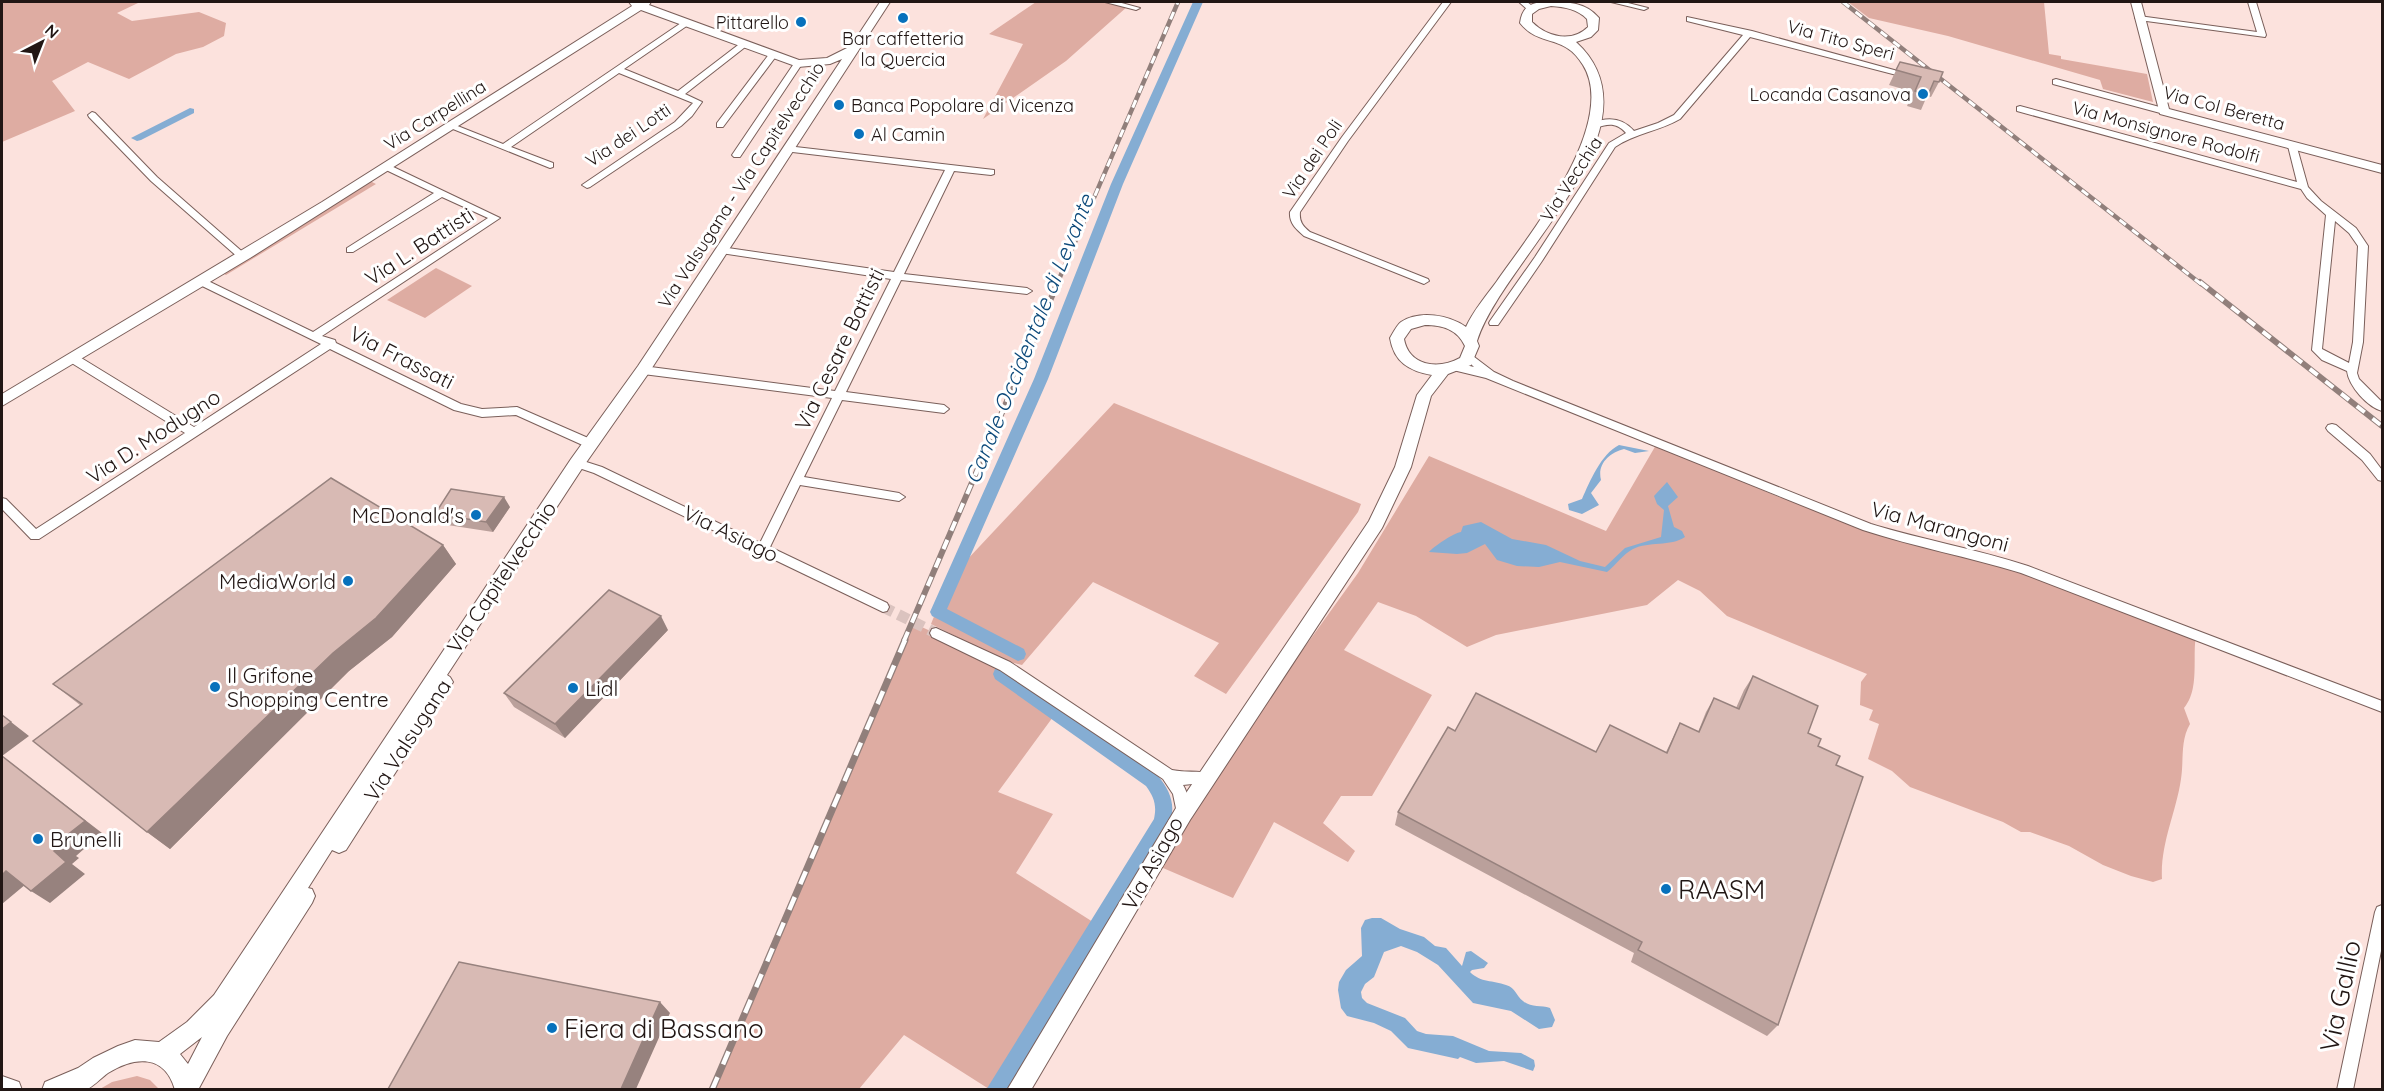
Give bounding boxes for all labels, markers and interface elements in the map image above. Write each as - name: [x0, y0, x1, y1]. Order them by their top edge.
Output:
- place label: Pittarello: [716, 11, 789, 34]
- marker: Bar caffetteria la Quercia: [896, 11, 910, 25]
- north arrow: [12, 12, 72, 72]
- marker: Pittarello: [794, 15, 808, 29]
- street label: Via Tito Speri: [1785, 15, 1897, 65]
- text: N: [41, 19, 63, 42]
- place label: Bar caffetteria la Quercia: [842, 27, 964, 71]
- street label: Via Valsugana - Via Capitelvecchio: [653, 57, 829, 313]
- street label: Via Carpellina: [380, 75, 490, 155]
- street label: Via Col Beretta: [2161, 81, 2287, 135]
- place label: Locanda Casanova: [1749, 83, 1911, 106]
- marker: Locanda Casanova: [1916, 87, 1930, 101]
- place label: Banca Popolare di Vicenza: [851, 94, 1074, 117]
- street label: Via Monsignore Rodolfi: [2070, 96, 2262, 168]
- street label: Via dei Lotti: [581, 98, 675, 172]
- marker: Banca Popolare di Vicenza: [832, 98, 846, 112]
- street label: Via dei Poli: [1277, 115, 1347, 203]
- place label: Al Camin: [871, 123, 945, 146]
- marker: Al Camin: [852, 127, 866, 141]
- street label: Via Vecchia: [1535, 132, 1607, 226]
- water label: Canale Occidentale di Levante: [958, 189, 1101, 488]
- street label: Via L. Battisti: [360, 201, 478, 291]
- street label: Via Cesare Battisti: [789, 264, 889, 434]
- street label: Via Frassati: [346, 320, 458, 394]
- street label: Via D. Modugno: [81, 383, 225, 489]
- street label: Via Marangoni: [1868, 495, 2012, 557]
- street label: Via Capitelvecchio: [441, 496, 561, 658]
- street label: Via Asiago: [679, 499, 783, 567]
- place label: McDonald's: [352, 502, 464, 528]
- marker: McDonald's: [469, 508, 483, 522]
- place label: MediaWorld: [219, 568, 336, 594]
- marker: MediaWorld: [341, 574, 355, 588]
- place label: Il Grifone Shopping Centre: [227, 662, 389, 712]
- street label: Via Valsugana: [358, 674, 456, 806]
- place label: Lidl: [585, 675, 618, 701]
- marker: Il Grifone Shopping Centre: [208, 680, 222, 694]
- marker: Lidl: [566, 681, 580, 695]
- street label: Via Asiago: [1116, 812, 1188, 914]
- place label: Brunelli: [50, 826, 122, 852]
- marker: Brunelli: [31, 832, 45, 846]
- place label: RAASM: [1678, 873, 1765, 906]
- marker: RAASM: [1659, 882, 1673, 896]
- street label: Via Gallio: [2312, 937, 2368, 1055]
- place label: Fiera di Bassano: [564, 1012, 764, 1045]
- marker: Fiera di Bassano: [545, 1021, 559, 1035]

